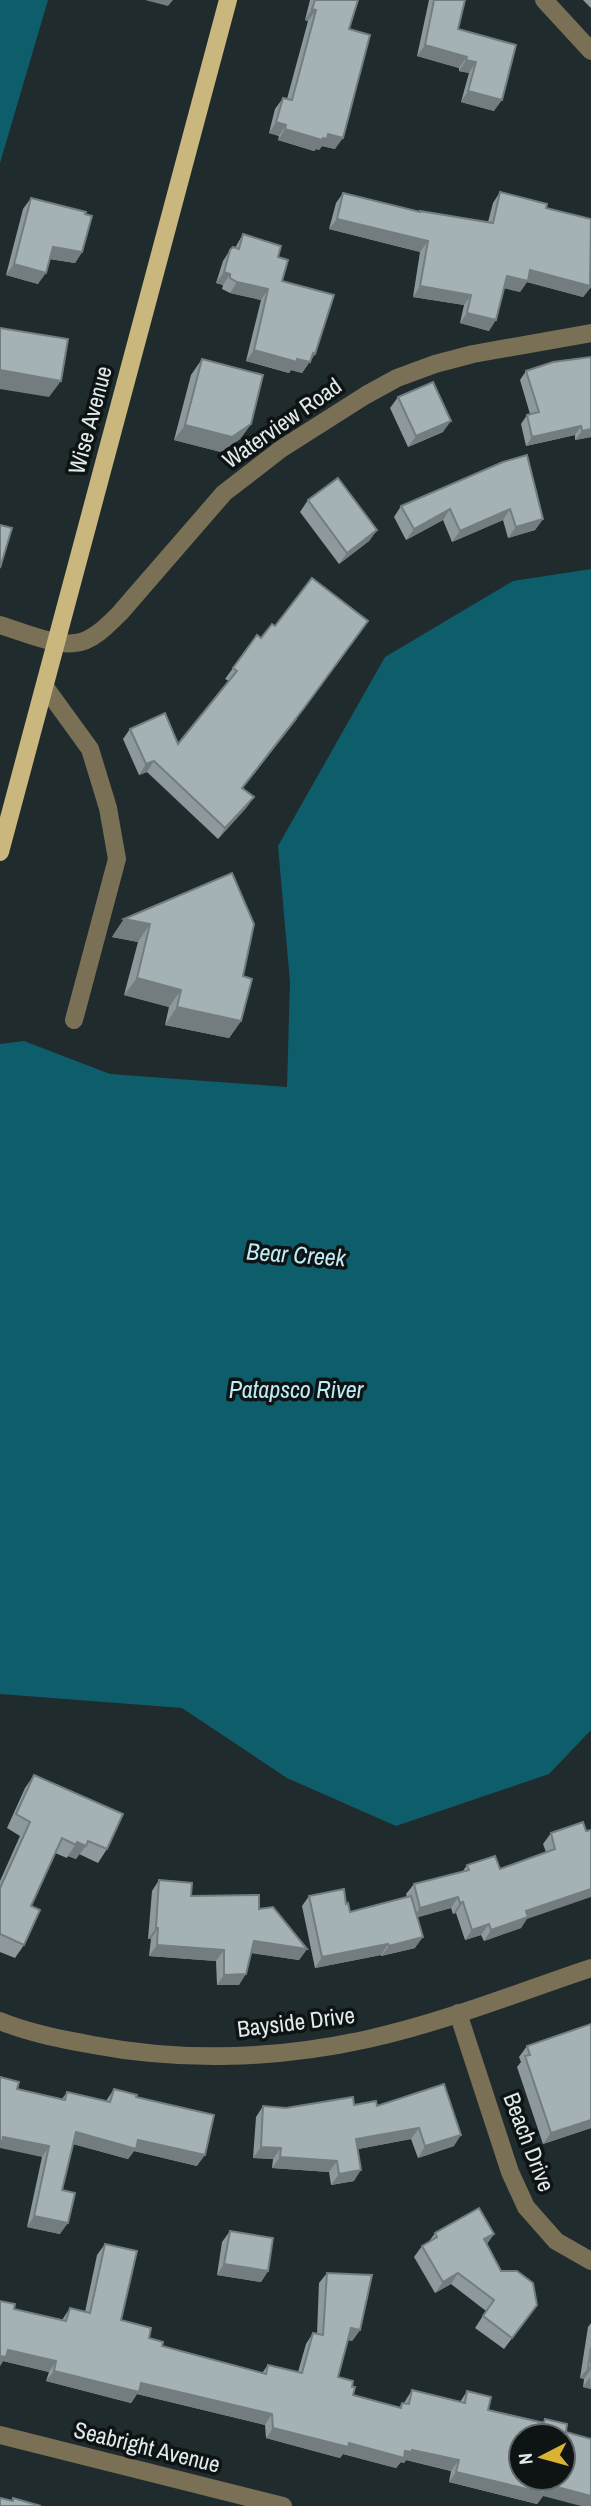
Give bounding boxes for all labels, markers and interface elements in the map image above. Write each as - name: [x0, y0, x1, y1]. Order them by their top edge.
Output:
- street label: Wise Avenue: [60, 362, 119, 477]
- street label: Waterview Road: [216, 370, 347, 475]
- water label: Bear Creek: [245, 1235, 348, 1274]
- water label: Patapsco River: [229, 1373, 365, 1405]
- street label: Bayside Drive: [235, 1999, 357, 2044]
- street label: Beach Drive: [496, 2088, 563, 2196]
- street label: Seabright Avenue: [71, 2413, 223, 2480]
- north arrow: [507, 2422, 577, 2492]
- text: N: [512, 2452, 539, 2466]

